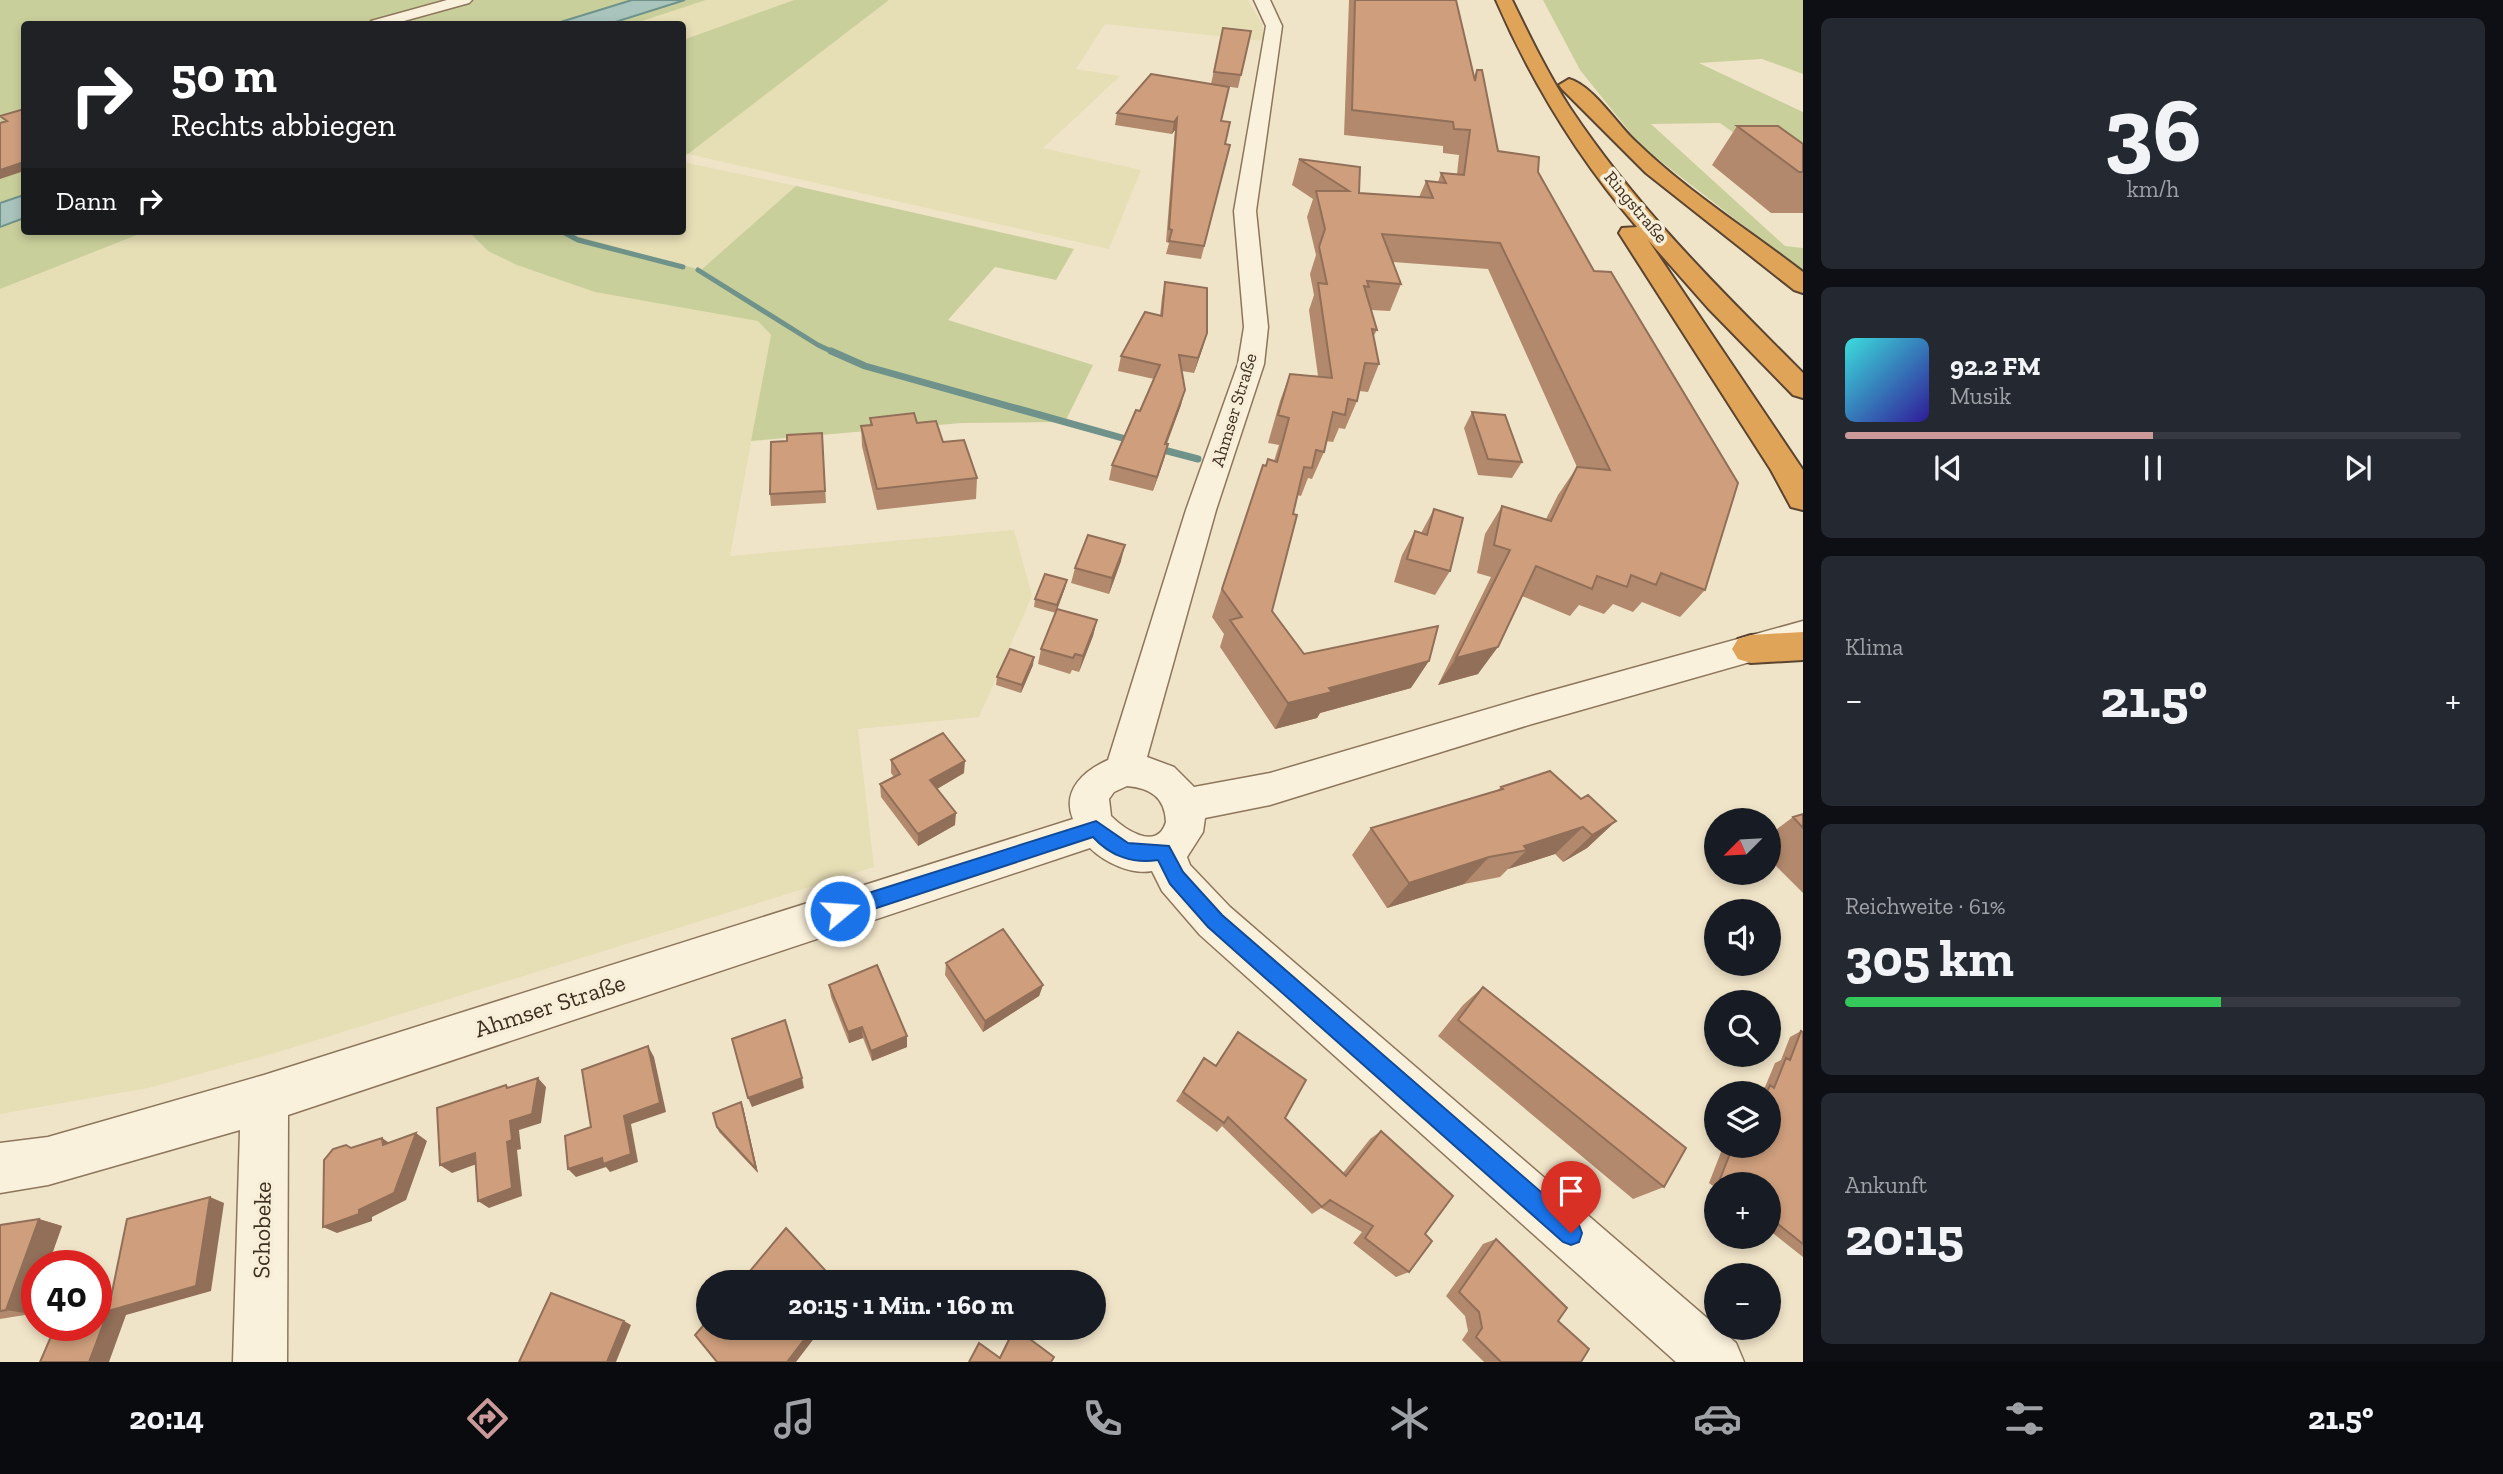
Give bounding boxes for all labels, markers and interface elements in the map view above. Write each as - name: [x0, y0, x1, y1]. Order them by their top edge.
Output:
- text: 50 m: [171, 46, 277, 105]
- icon: right: [56, 49, 147, 140]
- text: 36: [2104, 75, 2202, 184]
- text: Rechts abbiegen: [171, 106, 396, 144]
- street label: Ringstraße: [1600, 166, 1672, 248]
- text: km/h: [2127, 175, 2179, 203]
- icon: right: [131, 182, 169, 220]
- text: Dann: [56, 185, 117, 217]
- text: 92.2 FM: [1950, 350, 2041, 382]
- street label: Ahmser Straße: [1206, 351, 1262, 469]
- text: Musik: [1950, 382, 2011, 410]
- icon: previous: [1929, 449, 1967, 487]
- icon: pause: [2134, 449, 2172, 487]
- icon: next: [2339, 449, 2377, 487]
- text: Klima: [1845, 633, 1903, 661]
- text: 21.5°: [2100, 668, 2207, 730]
- text: −: [1845, 677, 1863, 723]
- text: +: [2445, 677, 2461, 723]
- north arrow: [1704, 808, 1782, 886]
- map controls: [1704, 808, 1781, 1340]
- position arrow: [803, 874, 877, 948]
- text: Reichweite · 61%: [1845, 892, 2006, 920]
- button: sound: [1704, 899, 1781, 976]
- text: 305 km: [1845, 927, 2014, 989]
- street label: Ahmser Straße: [471, 967, 629, 1044]
- button: search: [1704, 990, 1781, 1067]
- button: layers: [1704, 1081, 1781, 1158]
- pin: [1541, 1161, 1601, 1233]
- text: Ankunft: [1845, 1171, 1927, 1199]
- icon: arrive: [1552, 1172, 1590, 1210]
- button: +: [1704, 1172, 1781, 1249]
- street label: Schobeke: [246, 1181, 277, 1279]
- text: 20:15: [1845, 1206, 1964, 1268]
- speed limit sign: 40: [21, 1250, 112, 1341]
- button: −: [1704, 1263, 1781, 1340]
- text: 20:15 · 1 Min. · 160 m: [788, 1289, 1014, 1321]
- icon: directions: [463, 1394, 512, 1443]
- icon: music: [770, 1394, 819, 1443]
- icon: phone: [1078, 1394, 1127, 1443]
- icon: climate: [1385, 1394, 1434, 1443]
- icon: car: [1693, 1394, 1742, 1443]
- icon: filters: [2000, 1394, 2049, 1443]
- text: 20:14: [129, 1399, 204, 1437]
- text: 21.5°: [2308, 1399, 2374, 1437]

